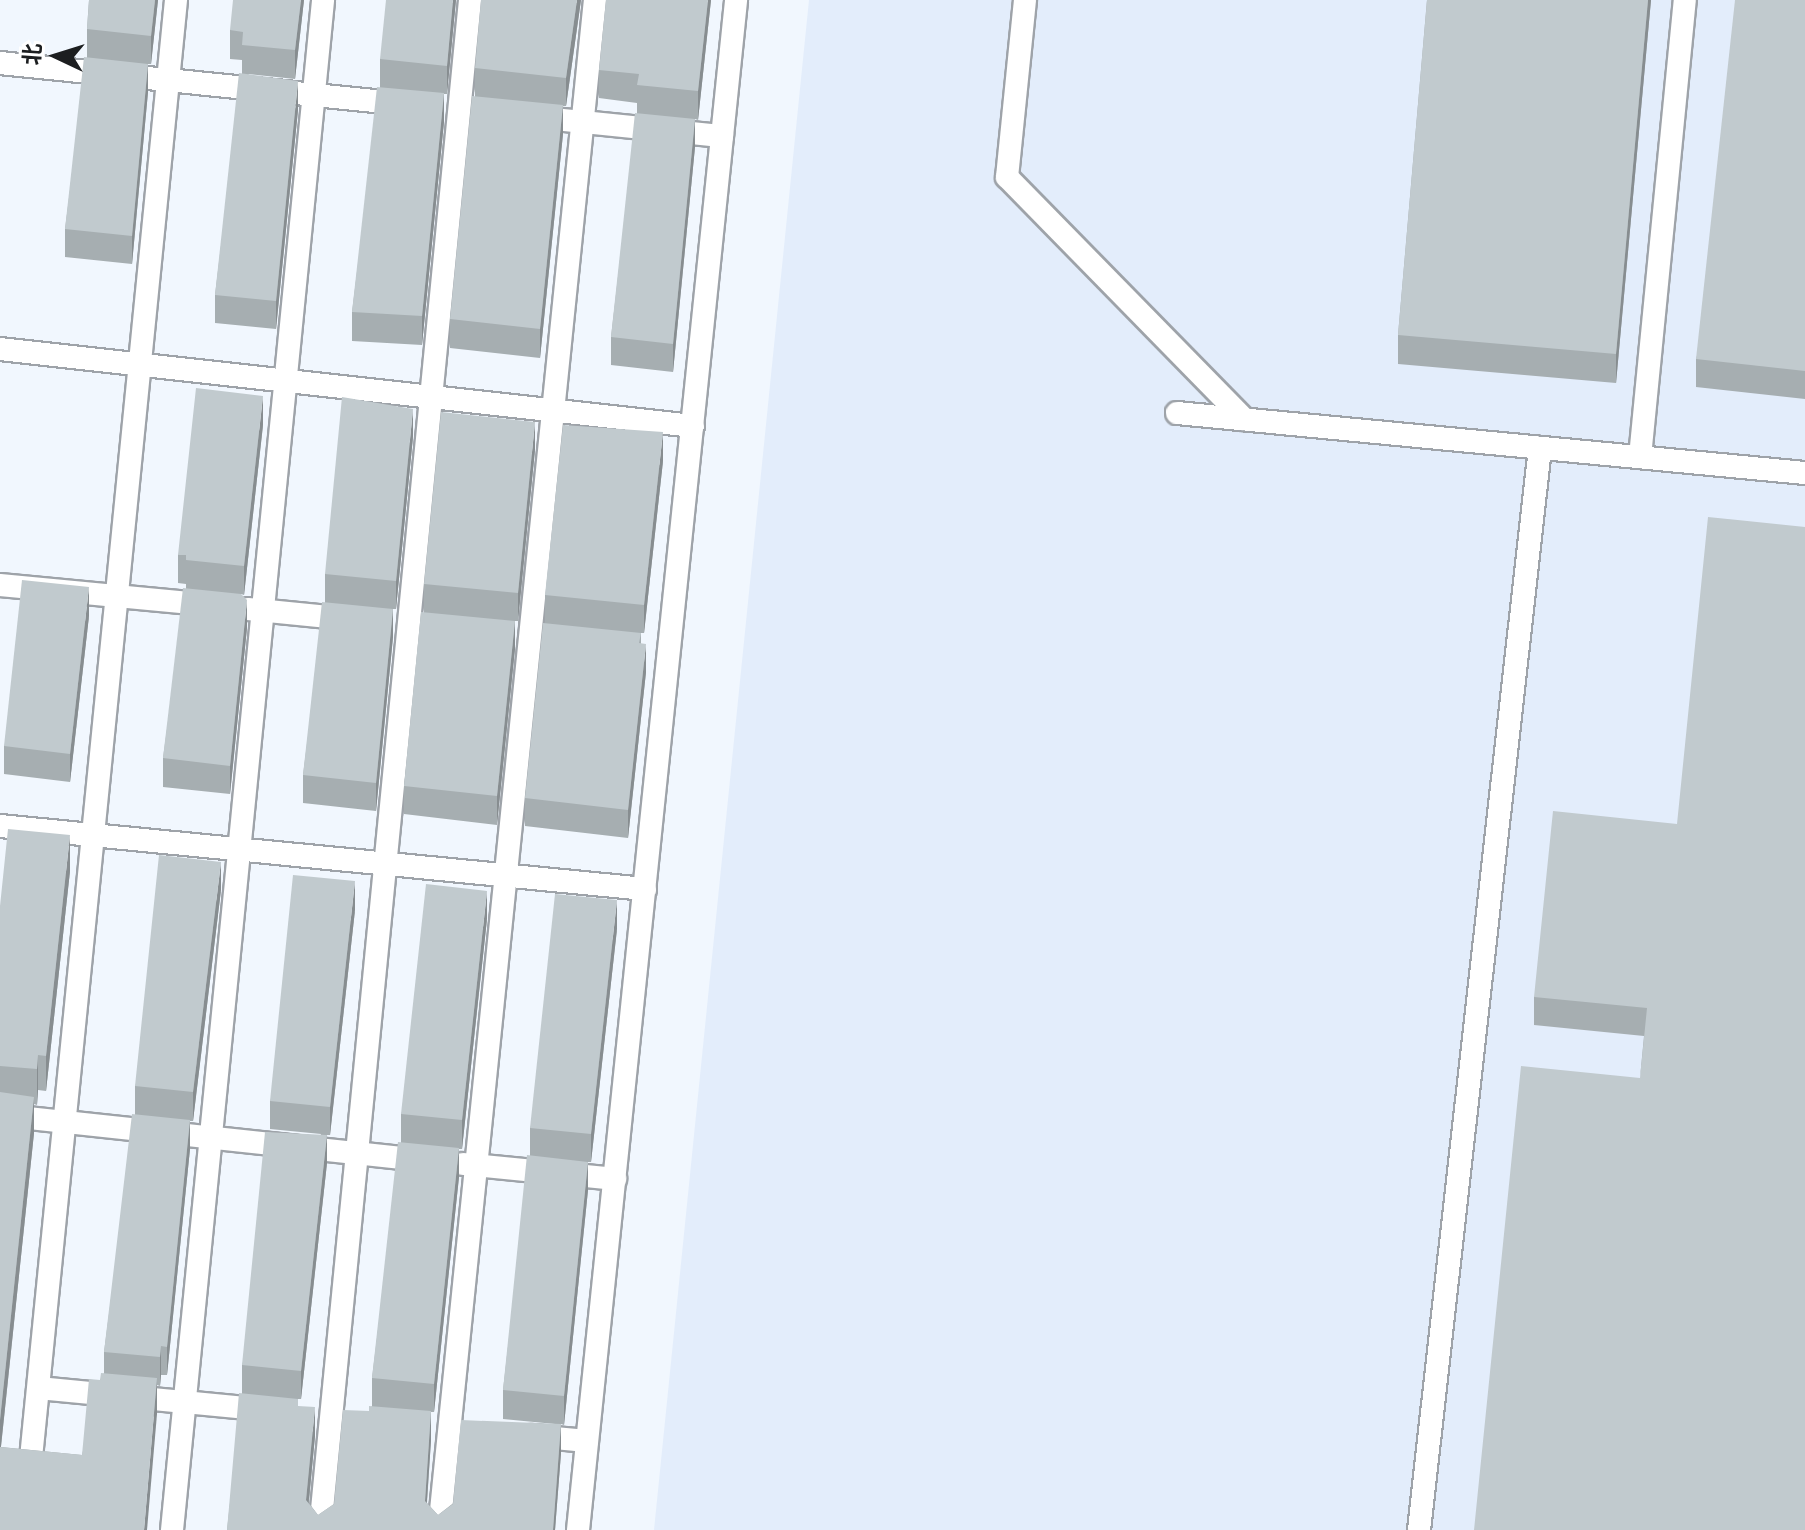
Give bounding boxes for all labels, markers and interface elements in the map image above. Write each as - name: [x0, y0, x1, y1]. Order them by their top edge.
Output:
- north arrow: [16, 16, 96, 96]
- text: 北: [17, 42, 47, 66]

